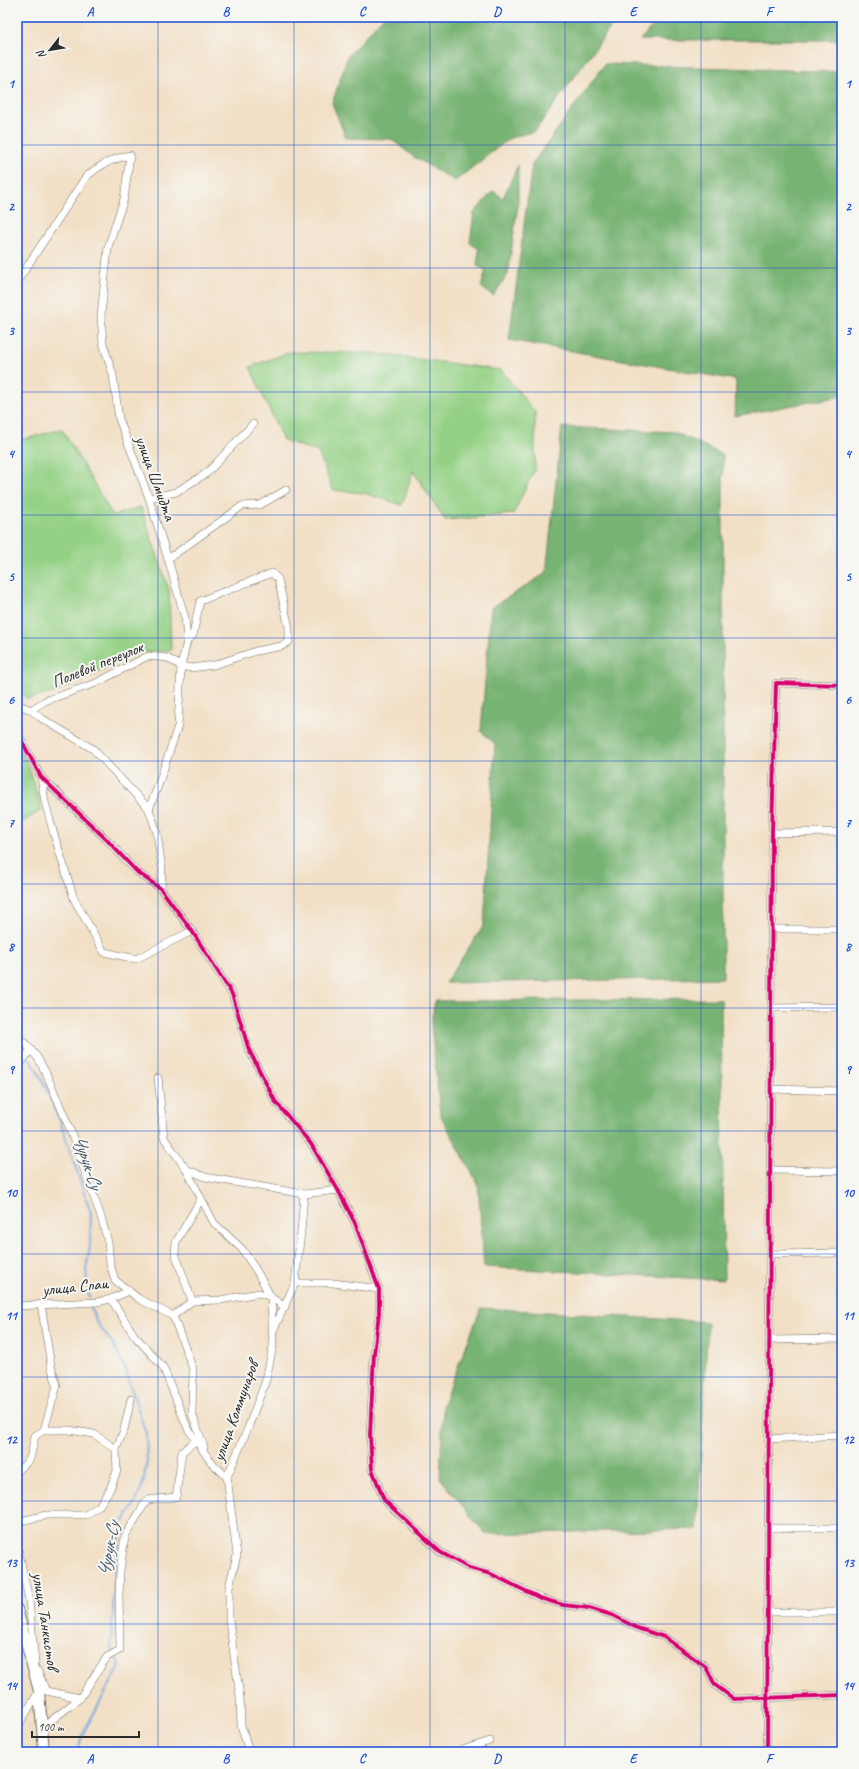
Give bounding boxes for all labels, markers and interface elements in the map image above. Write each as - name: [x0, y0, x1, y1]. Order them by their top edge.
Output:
- text: A: [87, 4, 95, 20]
- text: B: [223, 4, 231, 20]
- text: C: [359, 4, 367, 20]
- text: D: [493, 4, 502, 20]
- text: E: [630, 4, 639, 20]
- text: F: [766, 4, 775, 20]
- north arrow: [30, 30, 70, 70]
- text: N: [33, 47, 49, 62]
- text: 1: [8, 76, 16, 92]
- text: 1: [845, 76, 853, 92]
- text: 2: [8, 199, 15, 215]
- text: 2: [845, 199, 852, 215]
- text: 3: [8, 323, 15, 339]
- text: 3: [845, 323, 852, 339]
- street label: улица Шмидта: [130, 432, 181, 525]
- text: 4: [8, 446, 16, 462]
- text: 4: [845, 446, 853, 462]
- text: 5: [8, 569, 15, 585]
- text: 5: [845, 569, 852, 585]
- street label: Полевой переулок: [48, 636, 148, 692]
- text: 6: [8, 692, 15, 708]
- text: 6: [845, 692, 852, 708]
- text: 7: [8, 815, 15, 831]
- text: 7: [845, 815, 852, 831]
- text: 8: [8, 939, 16, 955]
- text: 8: [845, 939, 853, 955]
- text: 9: [8, 1062, 15, 1078]
- text: 9: [845, 1062, 852, 1078]
- water label: Чурук-Су: [69, 1132, 108, 1194]
- text: 10: [5, 1185, 18, 1201]
- text: 10: [842, 1185, 855, 1201]
- street label: улица Спаи: [40, 1272, 111, 1301]
- text: 11: [5, 1308, 19, 1324]
- text: 11: [842, 1308, 856, 1324]
- street label: улица Коммунаров: [207, 1354, 265, 1465]
- text: 12: [5, 1432, 18, 1448]
- text: 12: [842, 1432, 855, 1448]
- water label: Чурук-Су: [92, 1517, 124, 1578]
- text: 13: [5, 1555, 18, 1571]
- text: 13: [842, 1555, 855, 1571]
- street label: улица Танкистов: [27, 1570, 64, 1675]
- text: 14: [5, 1678, 19, 1694]
- text: 14: [842, 1678, 856, 1694]
- scale bar: [32, 1713, 139, 1739]
- text: 100 m: [38, 1719, 65, 1735]
- text: A: [87, 1751, 95, 1767]
- text: B: [223, 1751, 231, 1767]
- text: C: [359, 1751, 367, 1767]
- text: D: [493, 1751, 502, 1767]
- text: E: [630, 1751, 639, 1767]
- text: F: [766, 1751, 775, 1767]

